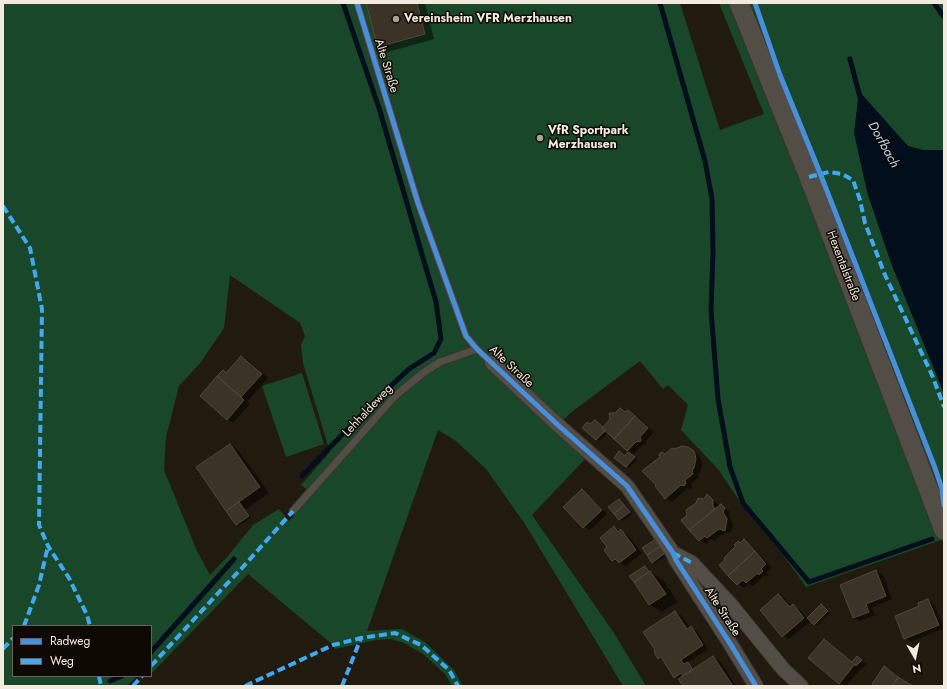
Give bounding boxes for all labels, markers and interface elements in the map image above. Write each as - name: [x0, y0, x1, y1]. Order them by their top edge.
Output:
- place label: Vereinsheim VFR Merzhausen: [404, 12, 572, 26]
- marker: Vereinsheim VFR Merzhausen: [391, 14, 401, 24]
- street label: Alte Straße: [371, 37, 401, 95]
- water label: Dorfbach: [864, 119, 902, 171]
- place label: VfR Sportpark Merzhausen: [548, 124, 629, 152]
- marker: VfR Sportpark Merzhausen: [535, 133, 545, 143]
- street label: Hexentalstraße: [823, 229, 863, 303]
- street label: Alte Straße: [486, 343, 536, 391]
- street label: Lehhaldeweg: [340, 382, 396, 440]
- street label: Alte Straße: [701, 585, 743, 639]
- legend: [12, 625, 152, 677]
- text: Radweg: [50, 632, 90, 650]
- north arrow: [895, 637, 935, 677]
- text: Weg: [50, 652, 74, 670]
- text: N: [911, 660, 922, 677]

